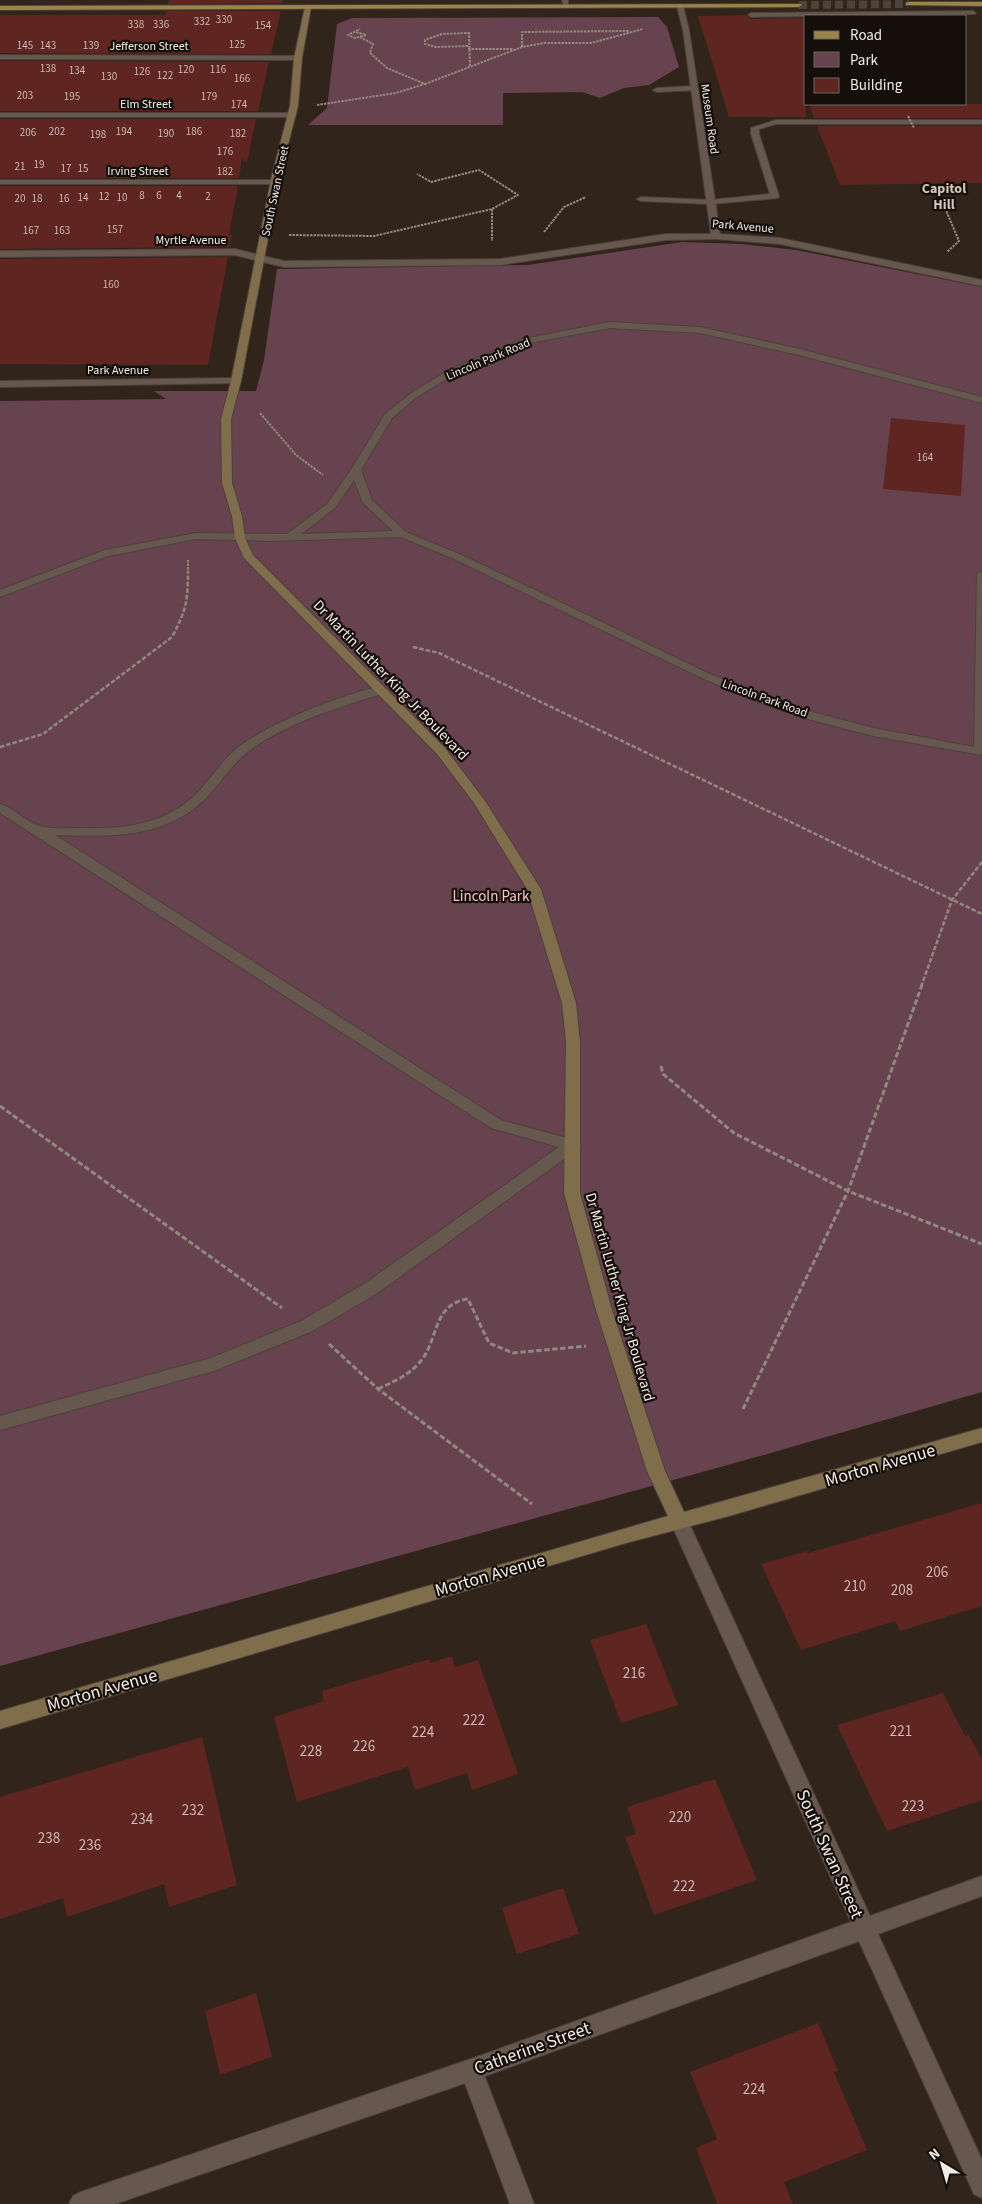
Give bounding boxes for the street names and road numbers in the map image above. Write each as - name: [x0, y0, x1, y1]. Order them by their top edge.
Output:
- street label: Jefferson Street: [109, 38, 189, 55]
- street label: Museum Road: [696, 83, 723, 155]
- street label: Elm Street: [120, 96, 172, 113]
- street label: South Swan Street: [258, 144, 293, 238]
- street label: Irving Street: [107, 163, 169, 180]
- street label: Park Avenue: [711, 215, 775, 238]
- street label: Myrtle Avenue: [156, 232, 227, 249]
- street label: Lincoln Park Road: [444, 334, 533, 385]
- street label: Park Avenue: [87, 362, 149, 379]
- street label: Dr Martin Luther King Jr Boulevard: [308, 595, 473, 765]
- street label: Lincoln Park Road: [720, 675, 810, 722]
- street label: Dr Martin Luther King Jr Boulevard: [580, 1190, 659, 1404]
- street label: Morton Avenue: [822, 1438, 938, 1493]
- street label: Morton Avenue: [432, 1548, 548, 1603]
- street label: Morton Avenue: [44, 1663, 160, 1718]
- street label: South Swan Street: [790, 1786, 869, 1923]
- street label: Catherine Street: [471, 2016, 594, 2081]

